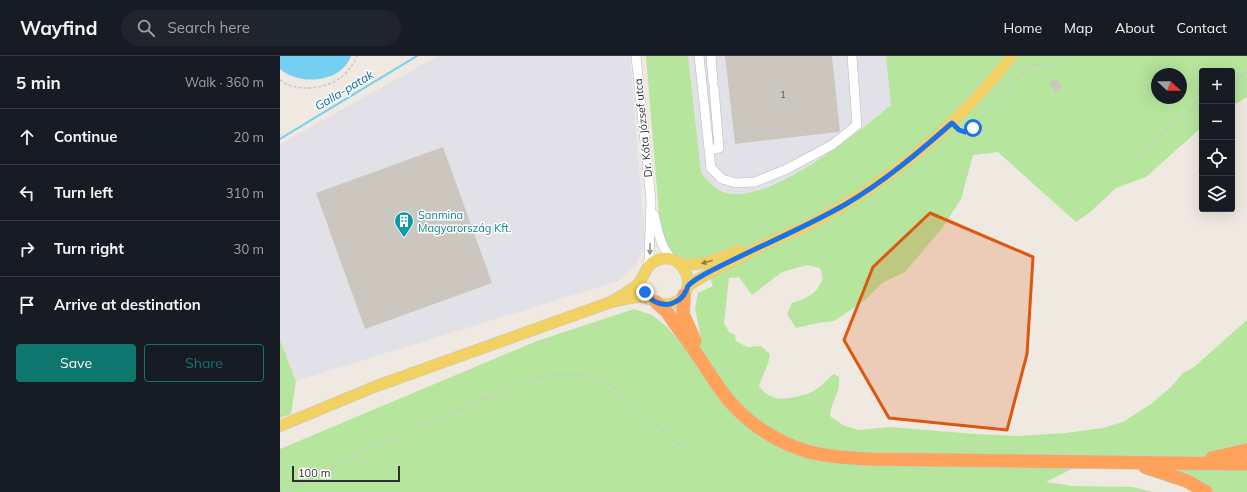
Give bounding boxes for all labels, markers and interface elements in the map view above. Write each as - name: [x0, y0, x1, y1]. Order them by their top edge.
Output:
- search box: [121, 10, 401, 46]
- text: Wayfind: [20, 16, 97, 40]
- icon: search: [135, 17, 157, 39]
- text: Search here: [167, 18, 250, 37]
- text: Home: [1003, 19, 1042, 37]
- text: Map: [1064, 19, 1093, 37]
- text: About: [1115, 19, 1155, 37]
- text: Contact: [1177, 19, 1227, 37]
- water label: Galla-patak: [312, 66, 377, 113]
- north arrow: [1151, 68, 1187, 104]
- map controls: [1199, 68, 1235, 212]
- button: +: [1199, 68, 1235, 104]
- text: 5 min: [16, 72, 61, 93]
- text: Walk · 360 m: [185, 74, 264, 90]
- street label: Dr. Kóta József utca: [631, 78, 655, 178]
- house number: 1: [780, 89, 786, 100]
- button: −: [1199, 104, 1235, 140]
- route start: [964, 119, 982, 137]
- icon: ahead: [16, 126, 38, 148]
- text: Continue: [54, 127, 117, 146]
- text: 20 m: [234, 129, 264, 145]
- button: locate: [1199, 140, 1235, 176]
- button: layers: [1199, 176, 1235, 212]
- icon: left: [16, 182, 38, 204]
- text: Turn left: [54, 183, 113, 202]
- text: 310 m: [226, 185, 264, 201]
- place label: Sanmina Magyarország Kft.: [418, 208, 511, 235]
- building icon: Sanmina Magyarország Kft.: [393, 210, 415, 238]
- icon: right: [16, 238, 38, 260]
- text: Turn right: [54, 239, 124, 258]
- text: 30 m: [234, 241, 264, 257]
- one-way arrow: [646, 243, 653, 255]
- one-way arrow: [700, 259, 712, 265]
- route end: [636, 283, 654, 301]
- icon: arrive: [16, 294, 38, 316]
- text: Arrive at destination: [54, 295, 201, 314]
- button: Save: [16, 344, 136, 382]
- button: Share: [144, 344, 264, 382]
- scale bar: [292, 464, 400, 483]
- text: 100 m: [298, 466, 330, 480]

